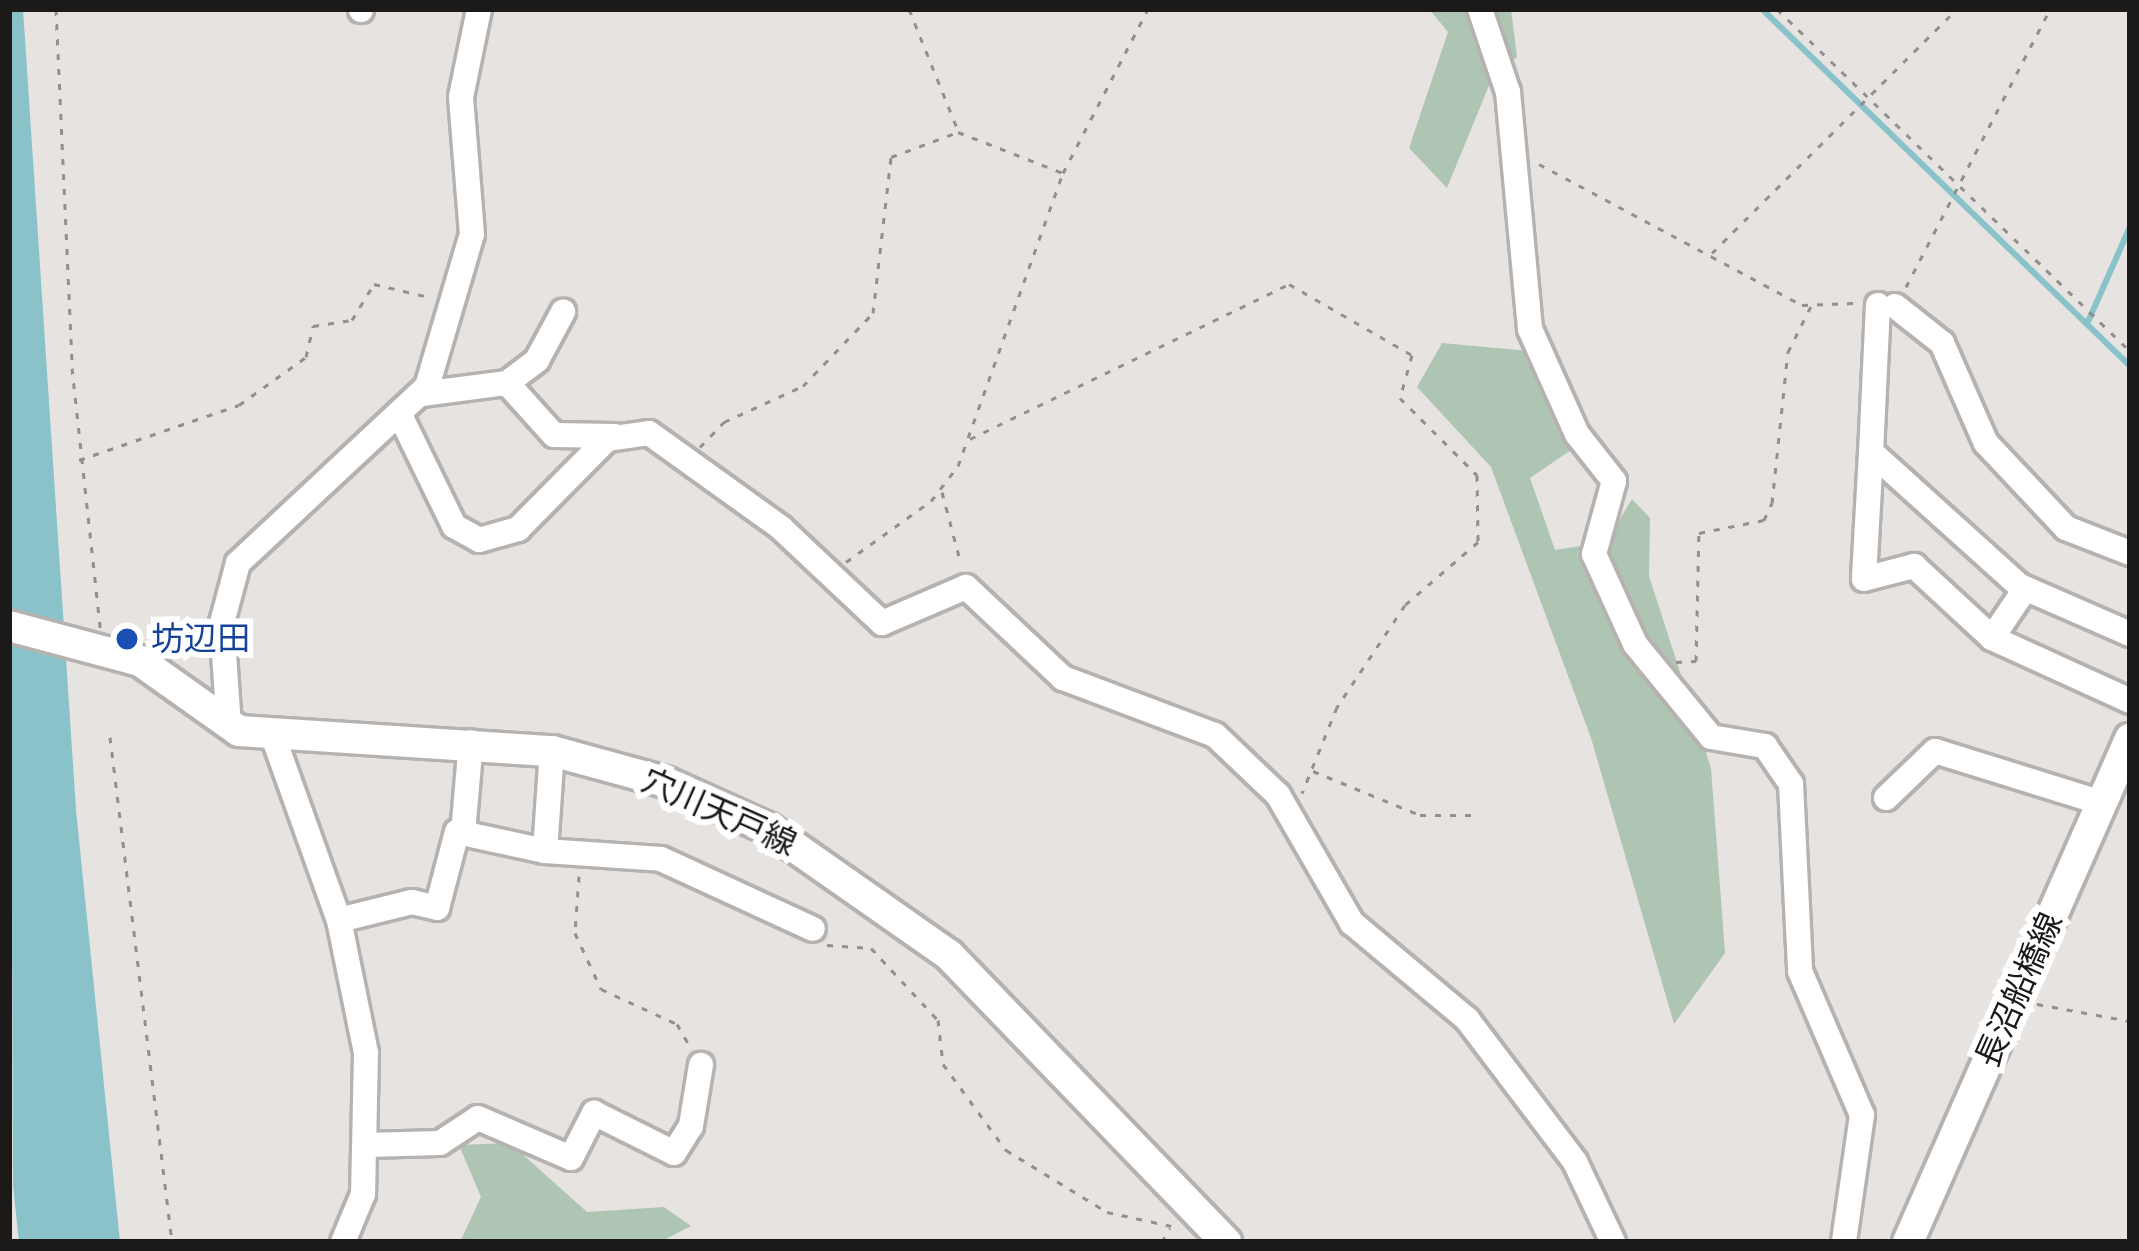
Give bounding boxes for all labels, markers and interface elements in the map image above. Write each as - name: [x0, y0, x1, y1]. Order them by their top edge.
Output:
- place label: 坊辺田: [151, 619, 250, 659]
- marker: 坊辺田: [114, 626, 140, 652]
- street label: 穴川天戸線: [636, 760, 802, 864]
- street label: 長沼船橋線: [1967, 907, 2071, 1073]

